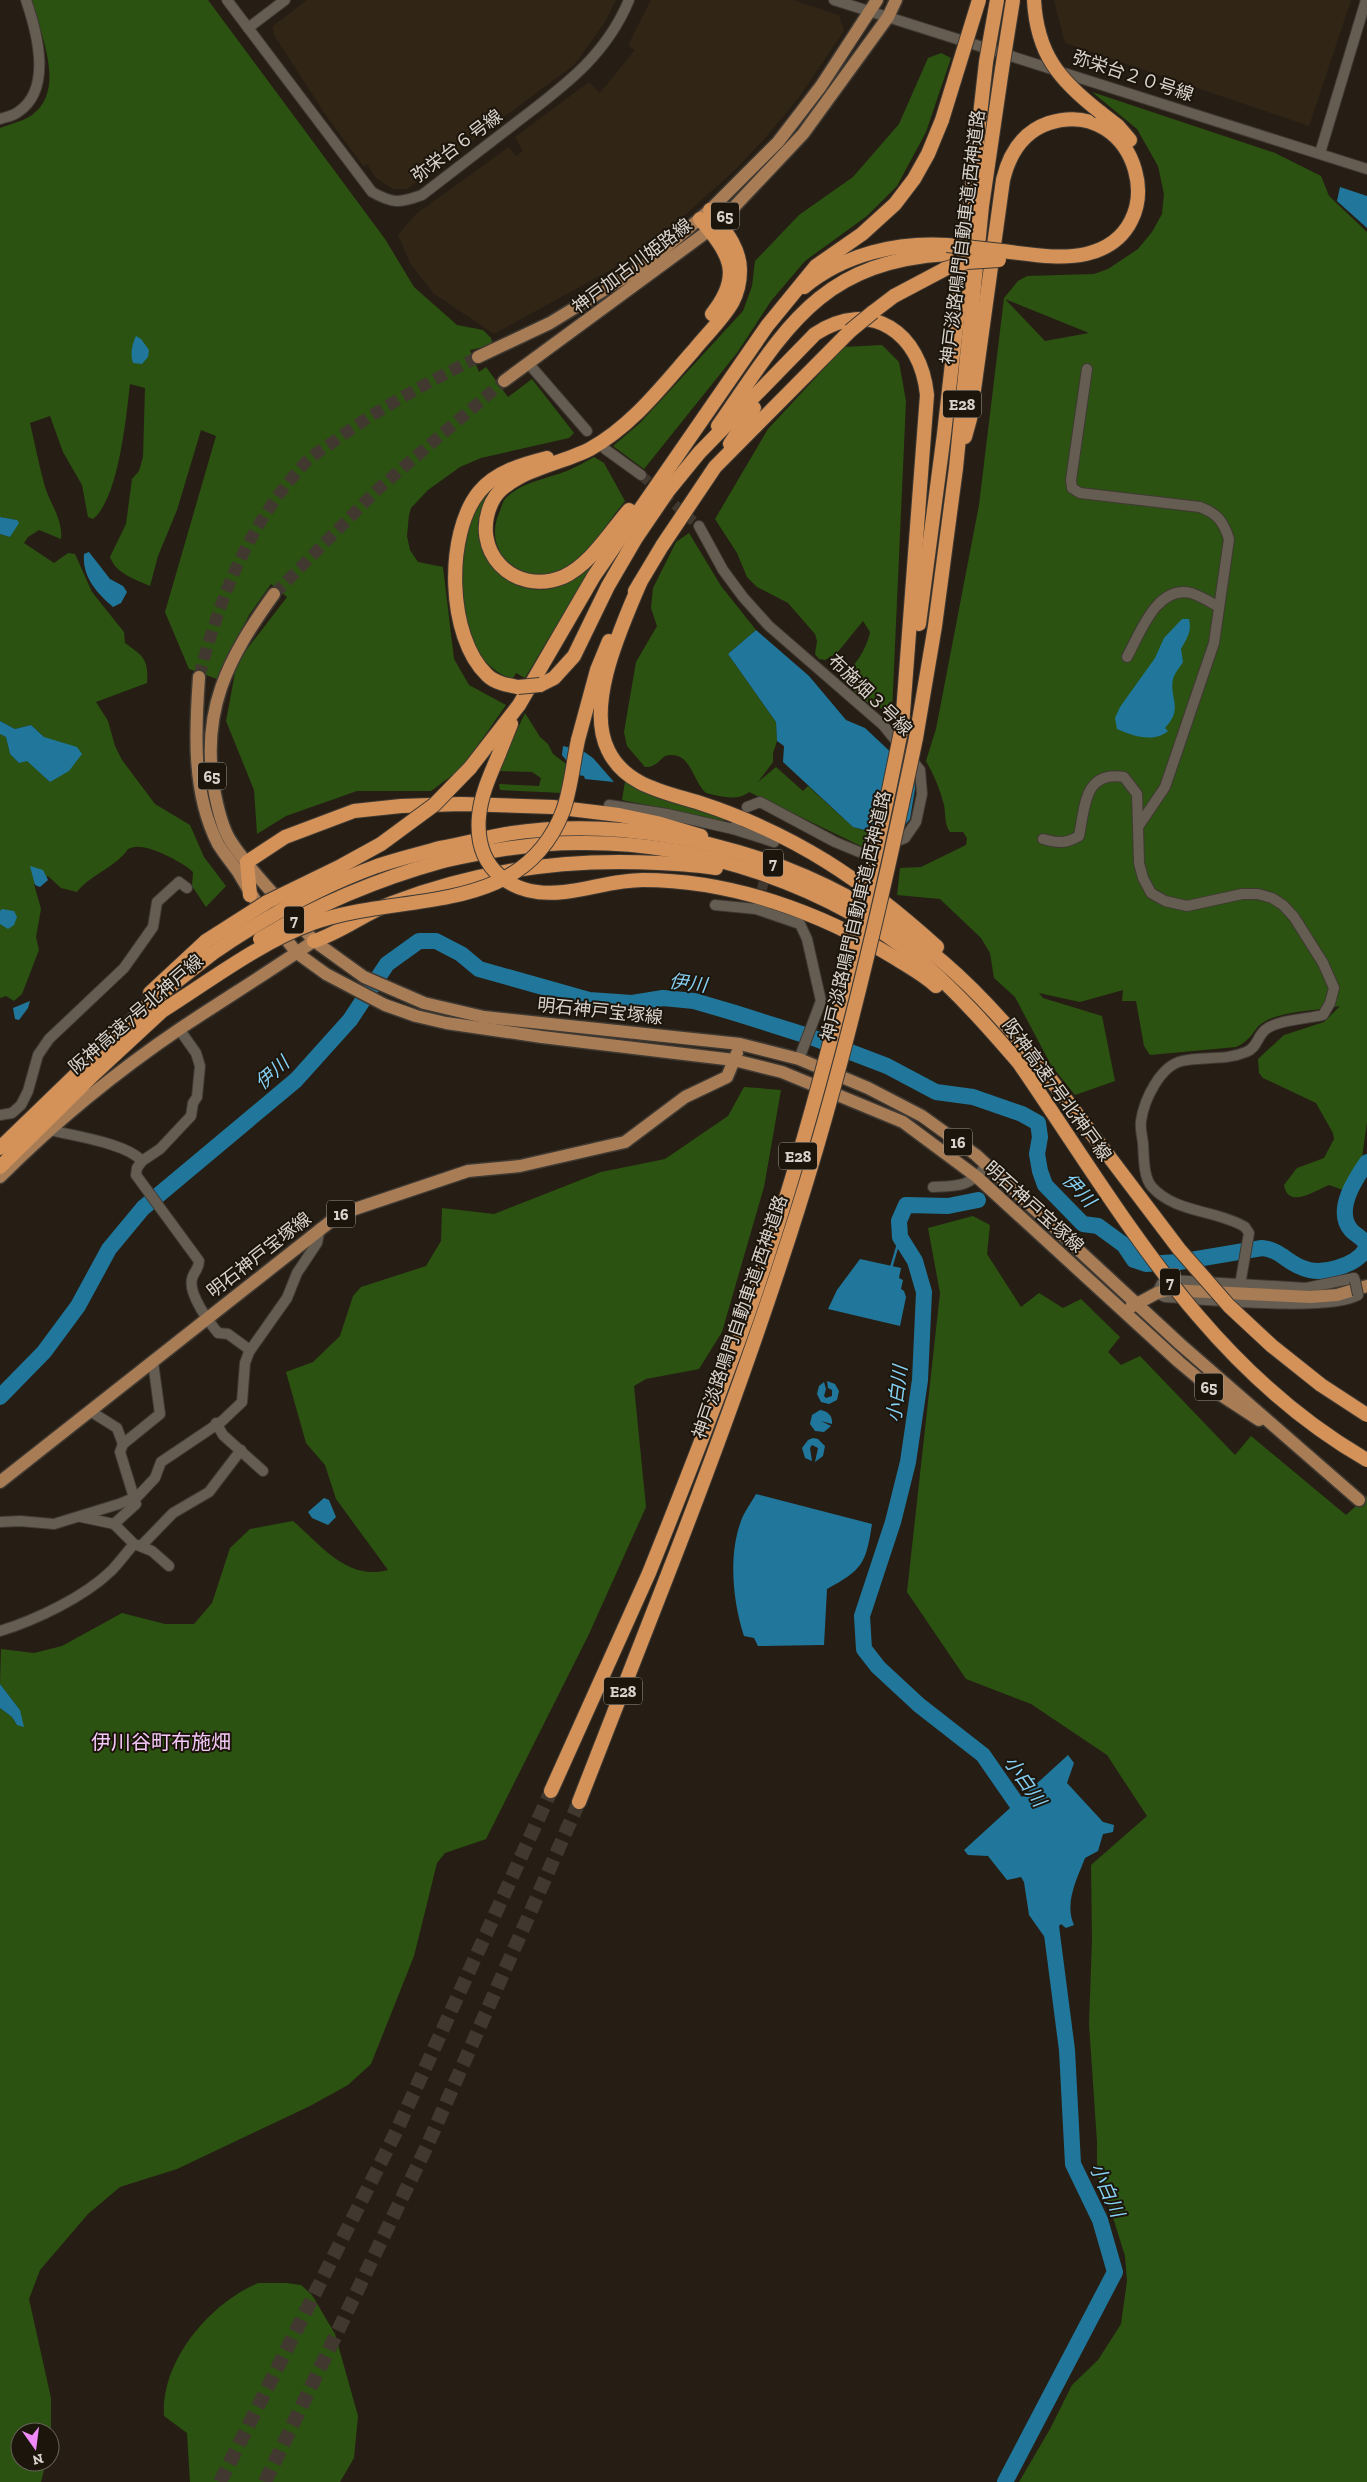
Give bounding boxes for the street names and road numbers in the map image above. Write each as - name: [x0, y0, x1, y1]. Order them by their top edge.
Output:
- street label: 弥栄台２０号線: [1070, 46, 1196, 106]
- street label: 弥栄台６号線: [407, 105, 507, 187]
- street label: 神戸淡路鳴門自動車道;西神道路: [936, 109, 990, 365]
- road number: 65: [711, 202, 739, 230]
- street label: 神戸加古川姫路線: [568, 214, 696, 318]
- road number: E28: [943, 390, 981, 418]
- street label: 布施畑３号線: [824, 650, 916, 740]
- road number: 65: [198, 762, 226, 789]
- street label: 神戸淡路鳴門自動車道;西神道路: [816, 789, 896, 1043]
- road number: 7: [763, 850, 783, 876]
- road number: 7: [284, 906, 304, 934]
- street label: 阪神高速7号北神戸線: [64, 950, 208, 1078]
- street label: 明石神戸宝塚線: [536, 993, 664, 1029]
- street label: 阪神高速7号北神戸線: [998, 1015, 1116, 1165]
- road number: 16: [944, 1128, 972, 1156]
- road number: E28: [779, 1142, 817, 1170]
- street label: 明石神戸宝塚線: [980, 1157, 1088, 1257]
- street label: 神戸淡路鳴門自動車道;西神道路: [688, 1192, 792, 1442]
- road number: 16: [327, 1200, 355, 1228]
- street label: 明石神戸宝塚線: [203, 1208, 315, 1302]
- road number: 7: [1160, 1268, 1180, 1295]
- road number: 65: [1195, 1374, 1223, 1400]
- road number: E28: [604, 1678, 642, 1704]

